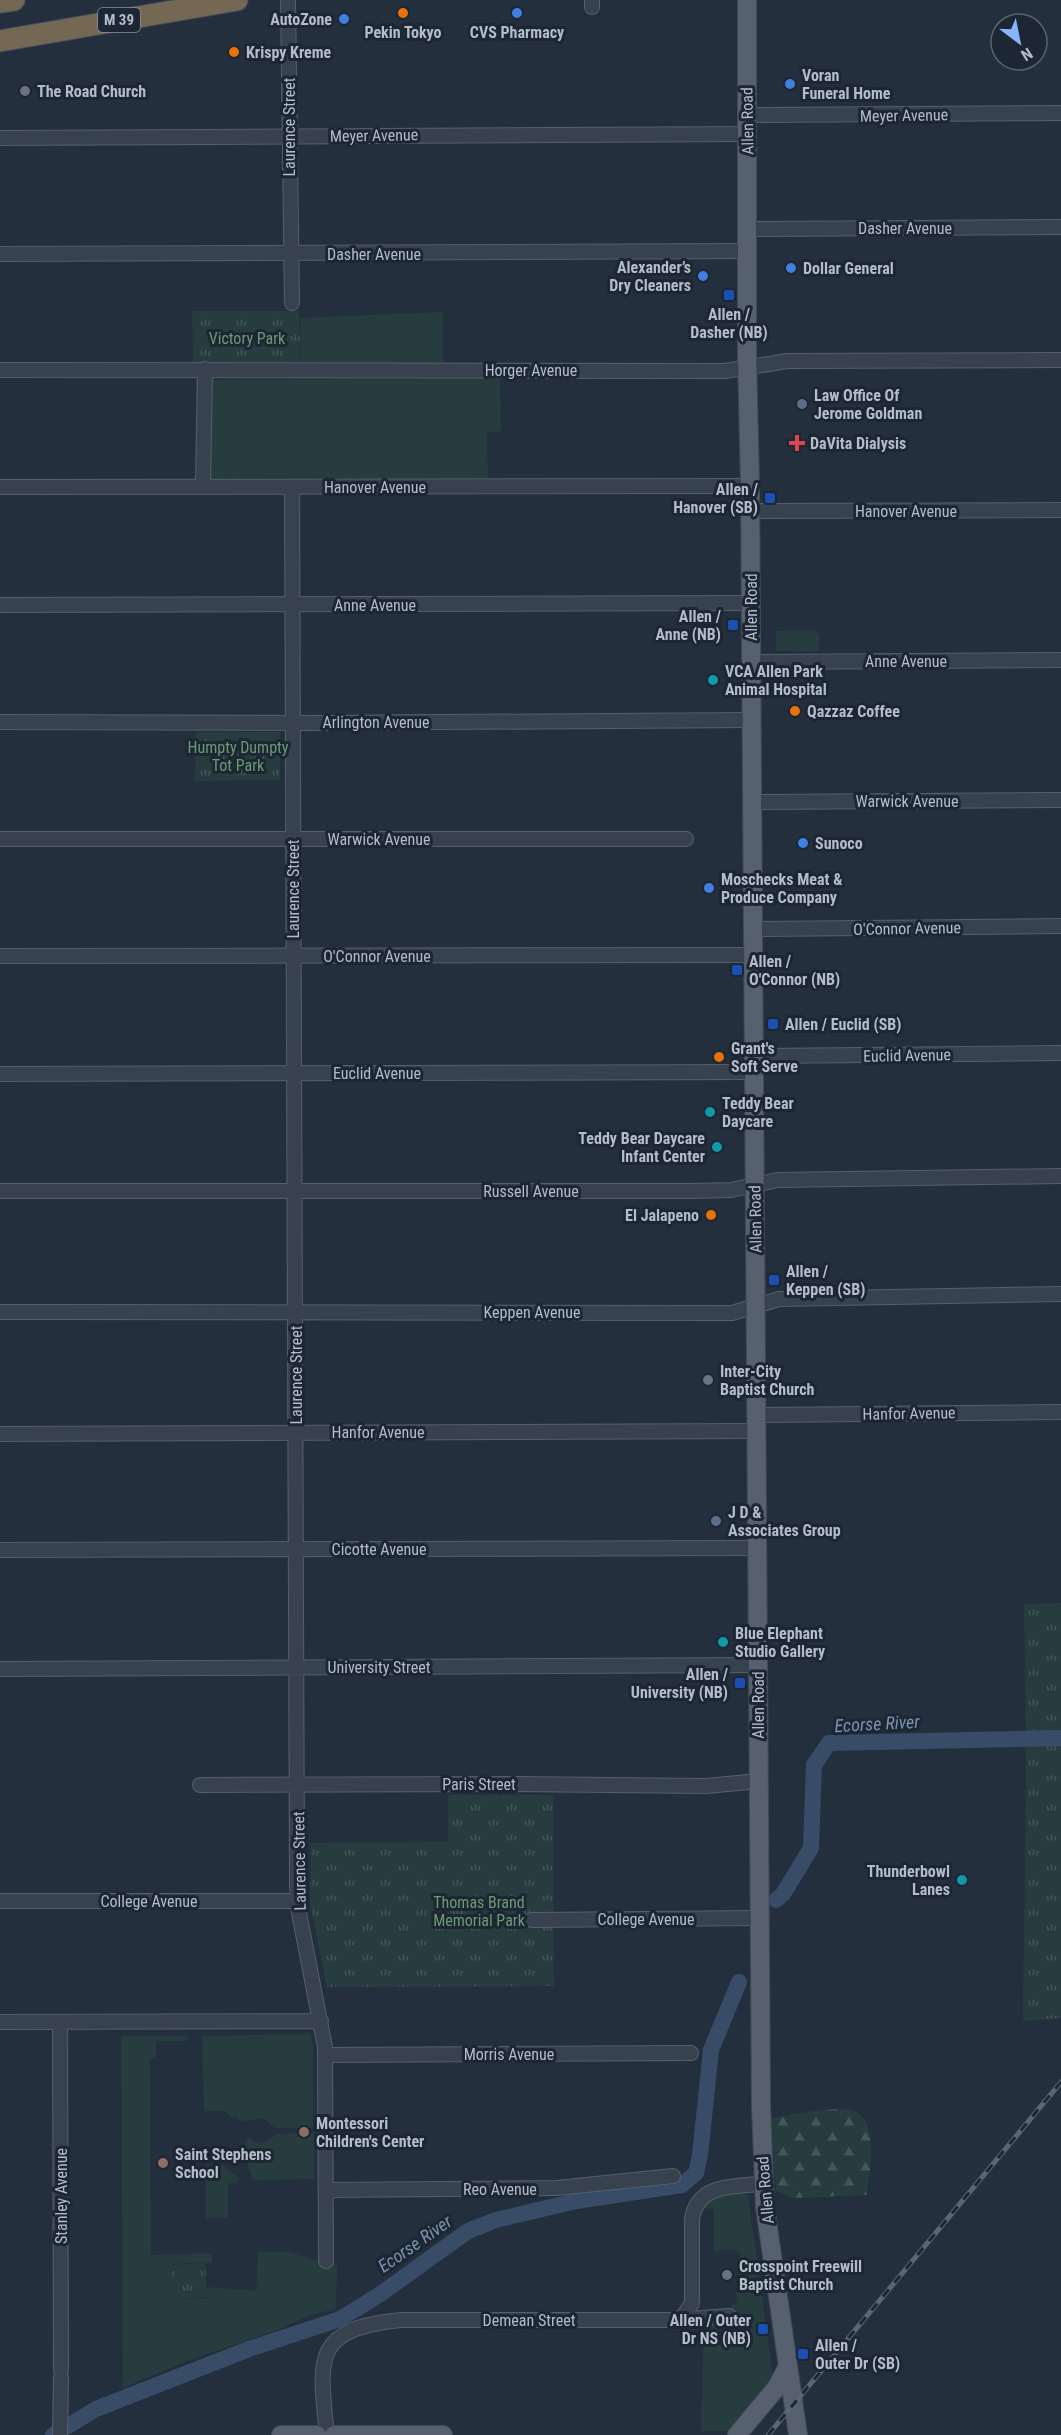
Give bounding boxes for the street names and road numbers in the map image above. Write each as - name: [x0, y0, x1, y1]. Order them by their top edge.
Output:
- road number: M 39: [98, 8, 140, 32]
- street label: Laurence Street: [280, 77, 299, 177]
- street label: Allen Road: [737, 87, 758, 155]
- street label: Meyer Avenue: [860, 105, 948, 126]
- street label: Meyer Avenue: [330, 125, 418, 146]
- street label: Dasher Avenue: [858, 219, 952, 238]
- street label: Dasher Avenue: [327, 245, 421, 264]
- street label: Horger Avenue: [485, 361, 577, 380]
- street label: Hanover Avenue: [324, 478, 426, 497]
- street label: Hanover Avenue: [855, 502, 957, 521]
- street label: Allen Road: [742, 573, 761, 641]
- street label: Anne Avenue: [334, 596, 416, 615]
- street label: Anne Avenue: [865, 652, 947, 671]
- street label: Arlington Avenue: [322, 713, 430, 732]
- street label: Warwick Avenue: [855, 792, 959, 811]
- street label: Warwick Avenue: [327, 830, 431, 849]
- street label: Laurence Street: [284, 839, 303, 939]
- street label: O'Connor Avenue: [853, 918, 961, 939]
- street label: O'Connor Avenue: [323, 947, 431, 966]
- street label: Euclid Avenue: [863, 1045, 951, 1066]
- street label: Euclid Avenue: [333, 1064, 421, 1083]
- street label: Russell Avenue: [483, 1182, 579, 1201]
- street label: Allen Road: [745, 1185, 766, 1253]
- street label: Keppen Avenue: [484, 1303, 580, 1322]
- street label: Laurence Street: [287, 1325, 306, 1425]
- street label: Hanfor Avenue: [862, 1403, 956, 1424]
- street label: Hanfor Avenue: [331, 1423, 425, 1442]
- street label: Cicotte Avenue: [332, 1540, 426, 1559]
- street label: University Street: [327, 1658, 431, 1677]
- street label: Allen Road: [749, 1671, 768, 1739]
- street label: Paris Street: [442, 1775, 516, 1794]
- street label: Laurence Street: [289, 1811, 310, 1911]
- street label: College Avenue: [100, 1892, 198, 1911]
- street label: College Avenue: [597, 1910, 695, 1929]
- street label: Morris Avenue: [464, 2045, 554, 2064]
- street label: Stanley Avenue: [52, 2148, 71, 2244]
- street label: Allen Road: [753, 2155, 778, 2224]
- street label: Reo Avenue: [463, 2180, 537, 2199]
- street label: Demean Street: [483, 2311, 576, 2330]

